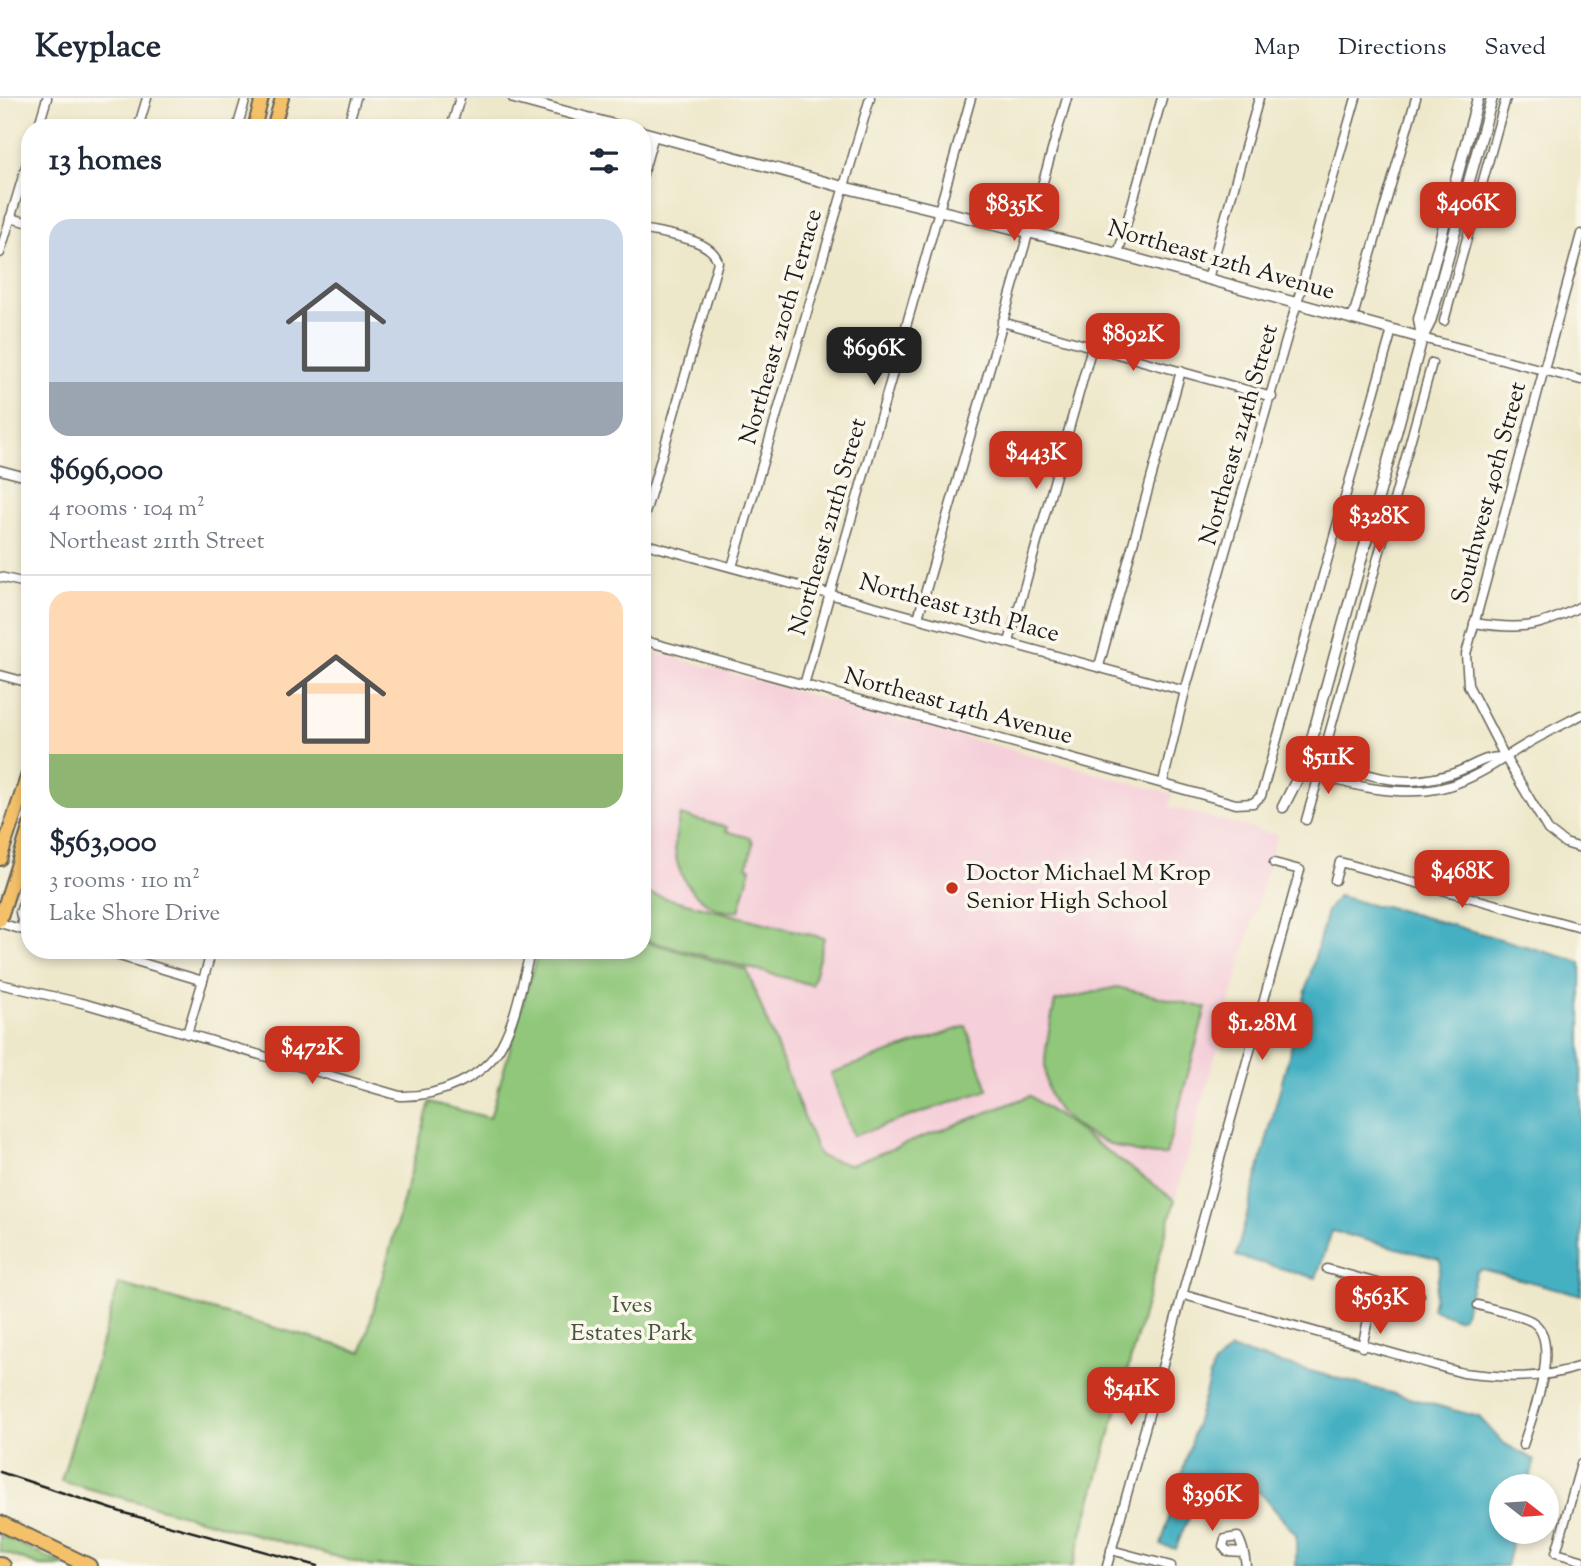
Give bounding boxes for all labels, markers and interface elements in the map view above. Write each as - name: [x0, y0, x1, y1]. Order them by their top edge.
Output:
- text: Keyplace: [35, 24, 161, 72]
- text: Map: [1254, 31, 1300, 65]
- text: Directions: [1338, 31, 1446, 65]
- text: Saved: [1484, 31, 1546, 65]
- text: 13 homes: [49, 140, 162, 183]
- icon: filters: [585, 142, 623, 180]
- pin: $406K: [1419, 183, 1517, 242]
- pin: $835K: [965, 184, 1063, 243]
- text: $406K: [1436, 188, 1500, 221]
- text: $835K: [985, 189, 1043, 222]
- street label: Northeast 210th Terrace: [732, 205, 832, 449]
- street label: Northeast 12th Avenue: [1103, 212, 1339, 310]
- icon: home: [273, 264, 399, 390]
- pin: $892K: [1084, 314, 1182, 373]
- text: $892K: [1102, 319, 1164, 352]
- street label: Northeast 214th Street: [1192, 320, 1288, 550]
- pin: $696K: [825, 328, 923, 387]
- text: $696K: [843, 333, 905, 366]
- street label: Southwest 40th Street: [1444, 378, 1536, 608]
- street label: Northeast 211th Street: [782, 414, 876, 640]
- pin: $443K: [987, 432, 1085, 491]
- text: $443K: [1005, 437, 1067, 470]
- text: $696,000: [49, 450, 163, 493]
- text: 4 rooms · 104 m²: [49, 493, 205, 526]
- pin: $328K: [1330, 496, 1428, 555]
- text: $328K: [1349, 501, 1409, 534]
- text: Northeast 211th Street: [49, 526, 265, 559]
- street label: Northeast 13th Place: [855, 566, 1063, 652]
- icon: home: [273, 636, 399, 762]
- street label: Northeast 14th Avenue: [840, 660, 1076, 754]
- pin: $511K: [1279, 736, 1377, 796]
- text: $511K: [1302, 742, 1354, 775]
- text: $563,000: [49, 822, 157, 865]
- pin: $468K: [1413, 850, 1511, 910]
- text: $468K: [1430, 856, 1494, 889]
- place label: Doctor Michael M Krop Senior High School: [966, 857, 1211, 919]
- text: 3 rooms · 110 m²: [49, 865, 200, 898]
- marker: Doctor Michael M Krop Senior High School: [944, 880, 960, 896]
- text: Lake Shore Drive: [49, 898, 220, 931]
- pin: $1.28M: [1205, 1002, 1319, 1062]
- text: $1.28M: [1227, 1008, 1297, 1041]
- pin: $472K: [263, 1026, 361, 1086]
- text: $472K: [281, 1032, 343, 1065]
- pin: $563K: [1331, 1276, 1429, 1336]
- text: $563K: [1351, 1282, 1409, 1315]
- park label: Ives Estates Park: [571, 1289, 693, 1351]
- pin: $541K: [1082, 1368, 1180, 1427]
- text: $541K: [1103, 1373, 1159, 1406]
- pin: $396K: [1163, 1474, 1261, 1533]
- north arrow: [1489, 1474, 1559, 1544]
- map controls: [1489, 1474, 1559, 1544]
- text: $396K: [1182, 1479, 1242, 1512]

